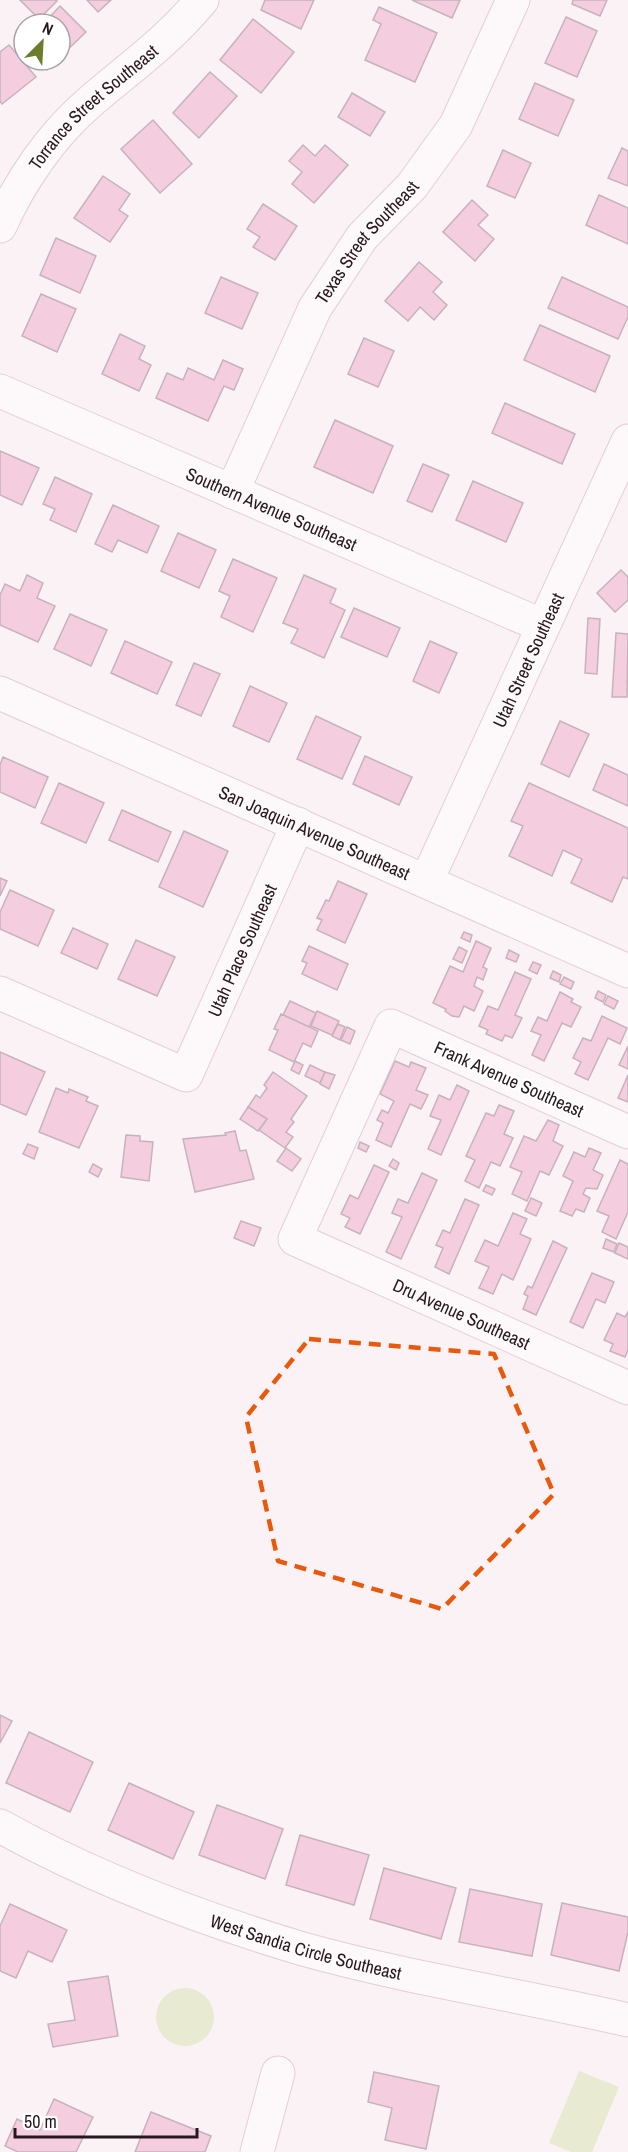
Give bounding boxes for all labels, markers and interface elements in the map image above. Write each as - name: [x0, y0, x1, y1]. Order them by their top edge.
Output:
- north arrow: [12, 12, 72, 72]
- text: N: [39, 16, 57, 40]
- street label: Torrance Street Southeast: [22, 38, 163, 174]
- street label: Texas Street Southeast: [309, 175, 424, 308]
- street label: Southern Avenue Southeast: [182, 461, 361, 557]
- street label: Utah Street Southeast: [486, 589, 569, 731]
- street label: San Joaquin Avenue Southeast: [215, 779, 414, 886]
- street label: Utah Place Southeast: [201, 880, 282, 1021]
- street label: Frank Avenue Southeast: [430, 1035, 588, 1123]
- street label: Dru Avenue Southeast: [389, 1272, 534, 1355]
- street label: West Sandia Circle Southeast: [207, 1908, 404, 1985]
- scale bar: [15, 2101, 196, 2139]
- text: 50 m: [24, 2109, 57, 2134]

